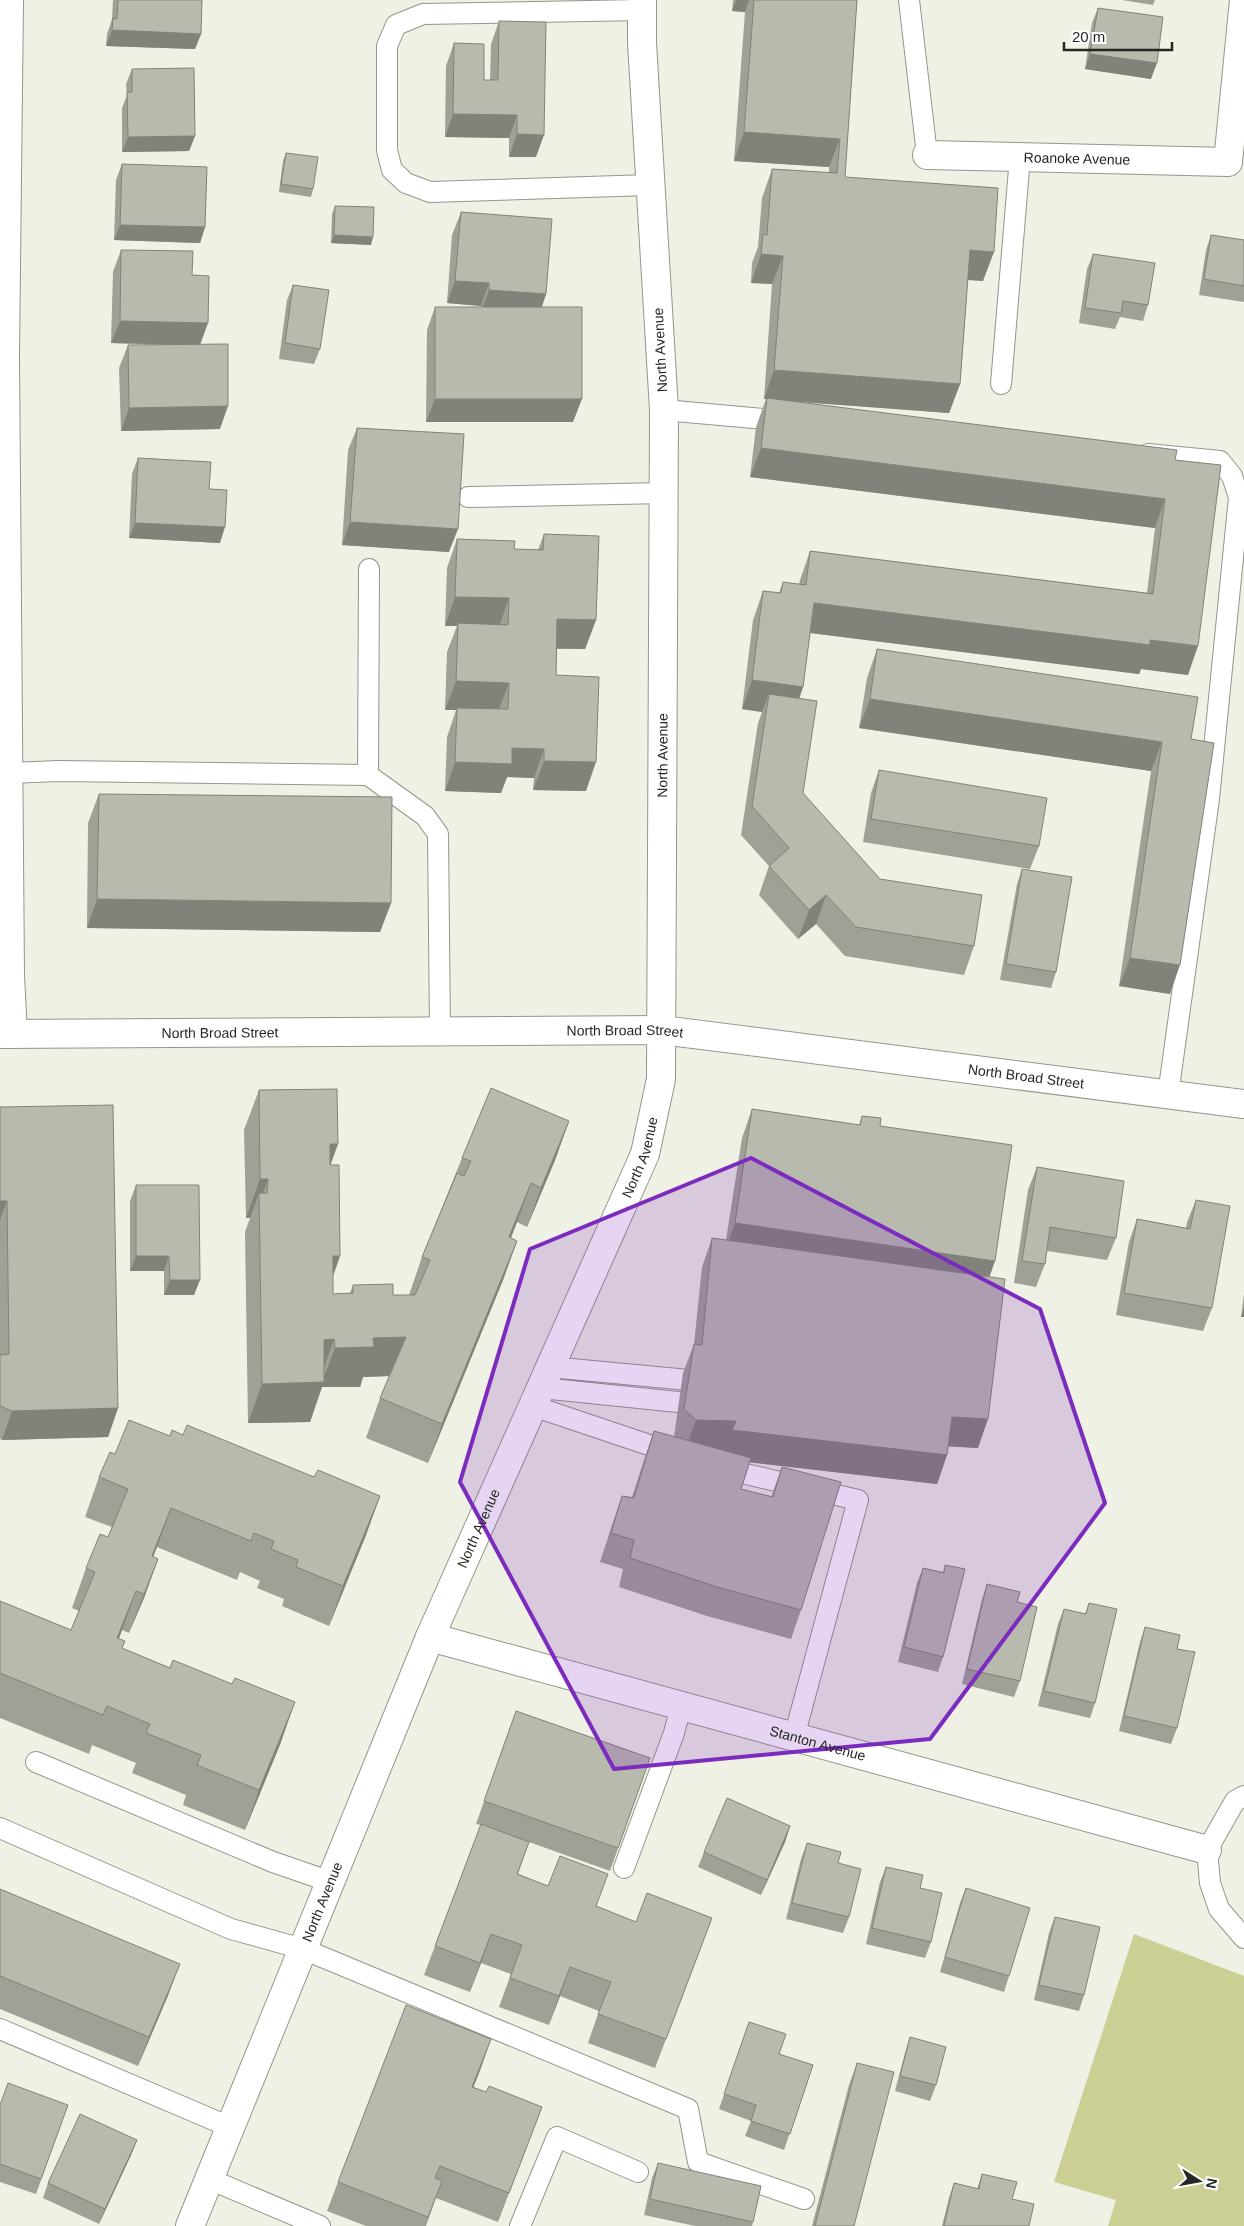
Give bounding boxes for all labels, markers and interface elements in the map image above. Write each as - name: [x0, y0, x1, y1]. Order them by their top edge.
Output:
- scale bar: [1064, 20, 1172, 52]
- text: 20 m: [1072, 28, 1105, 45]
- street label: Roanoke Avenue: [1024, 149, 1131, 168]
- street label: North Avenue: [650, 307, 670, 393]
- street label: North Avenue: [654, 713, 671, 798]
- street label: North Broad Street: [567, 1022, 684, 1041]
- street label: North Broad Street: [162, 1024, 279, 1041]
- street label: North Broad Street: [967, 1061, 1085, 1092]
- street label: North Avenue: [619, 1115, 661, 1200]
- street label: North Avenue: [454, 1486, 503, 1570]
- street label: Stanton Avenue: [768, 1723, 868, 1764]
- street label: North Avenue: [299, 1859, 346, 1944]
- north arrow: [1174, 2156, 1224, 2206]
- text: N: [1203, 2177, 1221, 2190]

